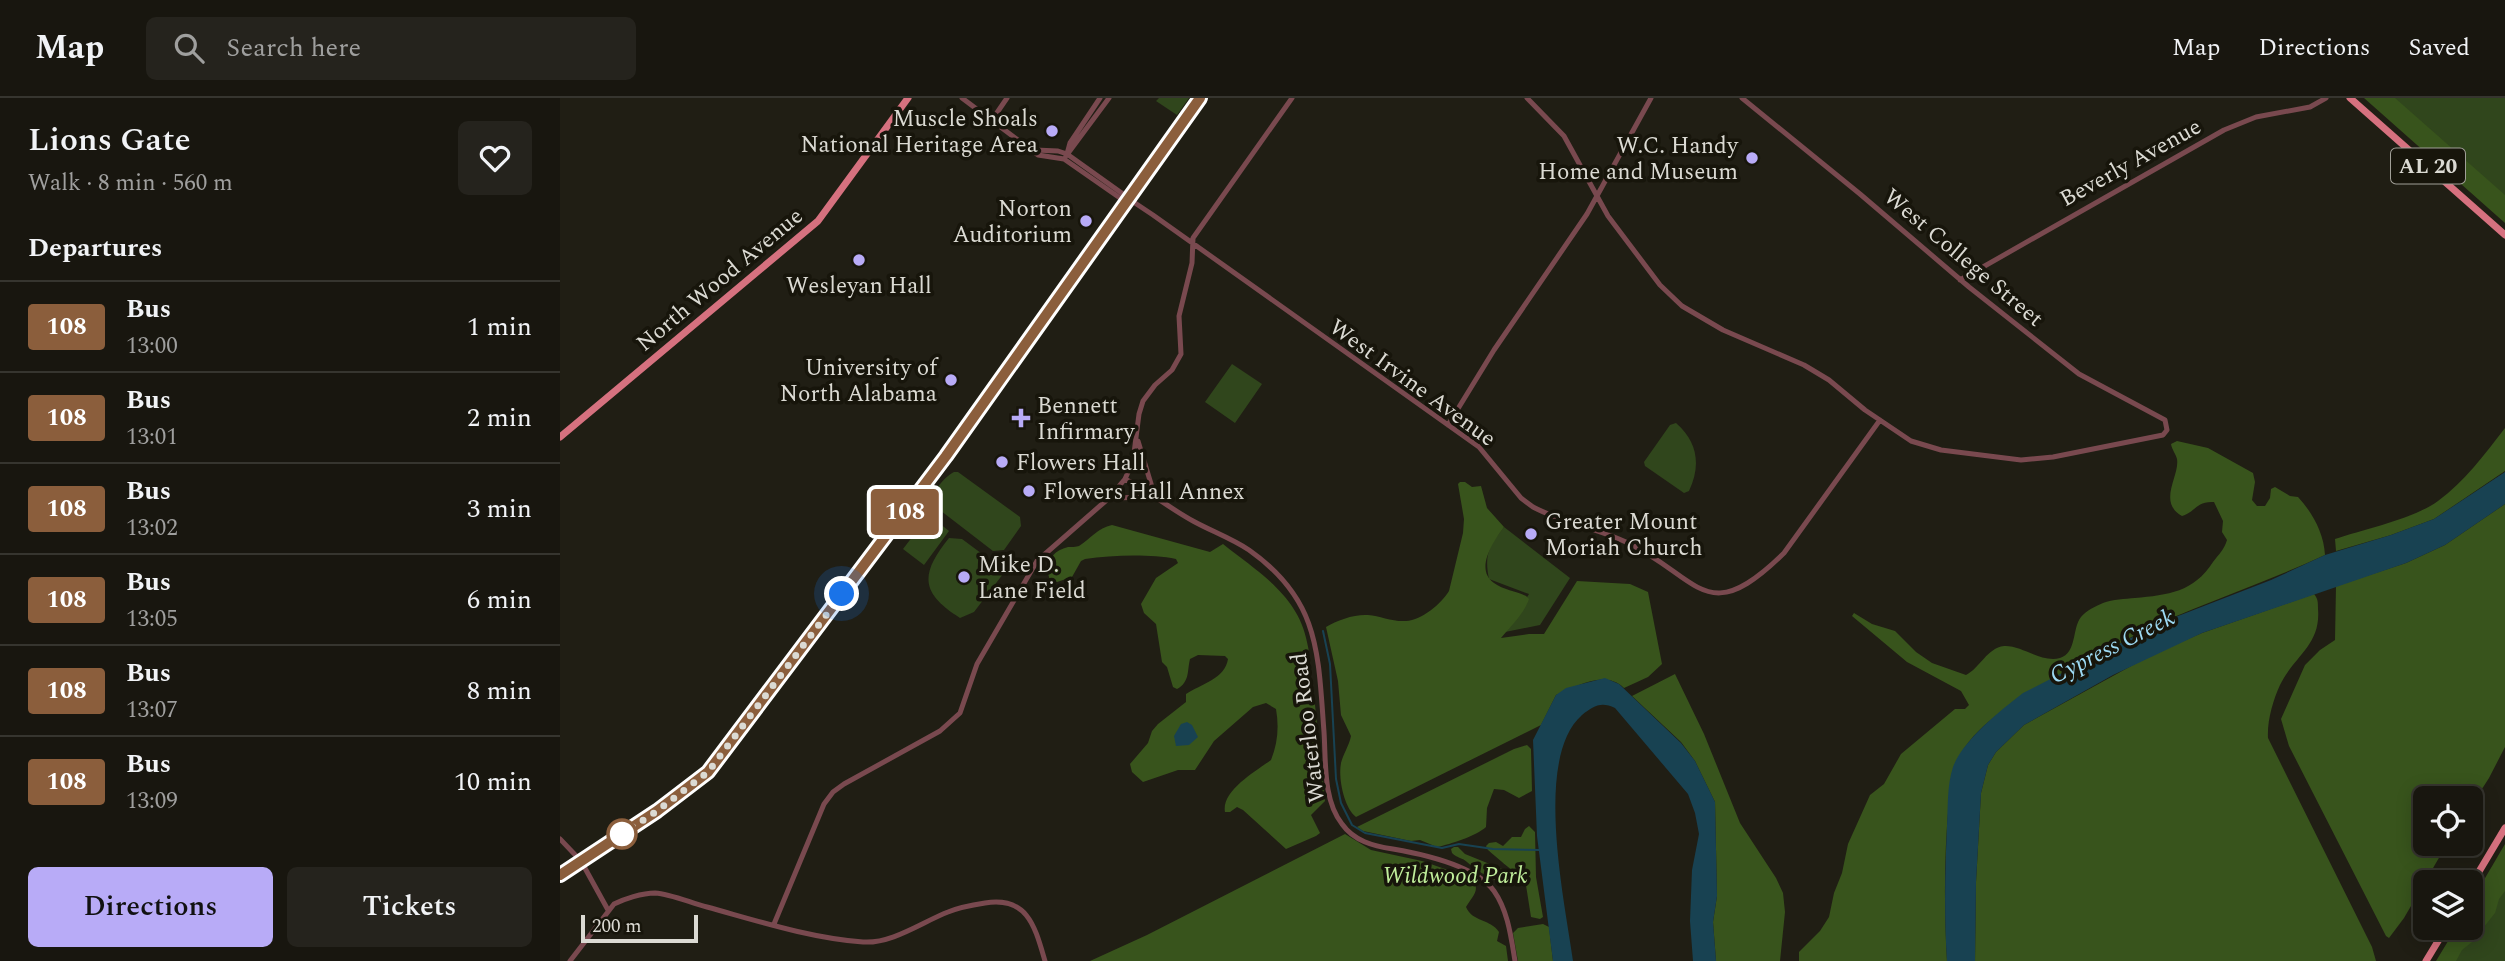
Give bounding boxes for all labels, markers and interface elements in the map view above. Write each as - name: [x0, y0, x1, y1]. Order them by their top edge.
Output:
- search box: [146, 17, 636, 80]
- text: Map: [35, 23, 104, 73]
- text: Search here: [226, 28, 361, 68]
- icon: search: [170, 29, 208, 67]
- text: Map: [2172, 30, 2220, 66]
- text: Directions: [2258, 30, 2370, 66]
- text: Saved: [2408, 30, 2470, 66]
- place label: Muscle Shoals National Heritage Area: [800, 102, 1038, 163]
- street label: Beverly Avenue: [2053, 110, 2208, 217]
- text: Lions Gate: [28, 115, 191, 165]
- button: heart: [458, 121, 532, 195]
- marker: Muscle Shoals National Heritage Area: [1044, 123, 1060, 139]
- place label: W.C. Handy Home and Museum: [1538, 129, 1739, 190]
- road number: AL 20: [2391, 148, 2465, 184]
- marker: W.C. Handy Home and Museum: [1744, 150, 1760, 166]
- text: Walk · 8 min · 560 m: [28, 166, 233, 201]
- street label: West College Street: [1875, 180, 2051, 336]
- place label: Norton Auditorium: [953, 192, 1072, 253]
- street label: North Wood Avenue: [629, 200, 811, 361]
- marker: Norton Auditorium: [1078, 213, 1094, 229]
- text: Departures: [28, 228, 162, 268]
- marker: Wesleyan Hall: [851, 252, 867, 268]
- place label: Wesleyan Hall: [786, 269, 932, 304]
- text: Bus: [126, 289, 171, 329]
- text: 1 min: [467, 307, 532, 347]
- text: 108: [46, 309, 87, 345]
- street label: West Irvine Avenue: [1321, 310, 1503, 456]
- text: 13:00: [126, 329, 178, 364]
- place label: University of North Alabama: [780, 351, 939, 412]
- marker: University of North Alabama: [943, 372, 959, 388]
- text: Bus: [126, 380, 171, 420]
- place label: Bennett Infirmary: [1037, 389, 1135, 450]
- text: 2 min: [467, 398, 532, 438]
- text: 108: [46, 400, 87, 436]
- marker: Bennett Infirmary: [1011, 408, 1031, 428]
- text: 13:01: [126, 420, 178, 455]
- place label: Flowers Hall: [1016, 446, 1145, 481]
- marker: Flowers Hall: [994, 454, 1010, 470]
- text: Bus: [126, 471, 171, 511]
- place label: Flowers Hall Annex: [1043, 475, 1244, 510]
- marker: Flowers Hall Annex: [1021, 483, 1037, 499]
- text: 3 min: [467, 489, 532, 529]
- line badge: 108: [865, 489, 945, 535]
- text: 108: [46, 491, 87, 527]
- text: 108: [885, 494, 925, 530]
- place label: Greater Mount Moriah Church: [1545, 505, 1703, 566]
- text: 13:02: [126, 511, 178, 546]
- marker: Greater Mount Moriah Church: [1523, 526, 1539, 542]
- place label: Mike D. Lane Field: [978, 548, 1086, 609]
- text: Bus: [126, 562, 171, 602]
- marker: Mike D. Lane Field: [956, 569, 972, 585]
- your location: [824, 576, 859, 611]
- text: 6 min: [467, 580, 532, 620]
- text: 108: [46, 582, 87, 618]
- water label: Cypress Creek: [2044, 600, 2181, 694]
- text: 13:05: [126, 602, 178, 637]
- street label: Waterloo Road: [1282, 651, 1335, 805]
- text: Bus: [126, 653, 171, 693]
- text: 8 min: [467, 671, 532, 711]
- text: 108: [46, 673, 87, 709]
- text: 13:07: [126, 693, 178, 728]
- text: Bus: [126, 744, 171, 784]
- text: 10 min: [454, 762, 532, 802]
- text: 108: [46, 764, 87, 800]
- text: 13:09: [126, 784, 178, 819]
- map controls: [2413, 786, 2483, 940]
- button: locate: [2413, 786, 2483, 856]
- unlabelled marker: [607, 819, 637, 849]
- park label: Wildwood Park: [1383, 859, 1528, 894]
- button: Directions: [28, 867, 273, 947]
- button: Tickets: [287, 867, 532, 947]
- button: layers: [2413, 870, 2483, 940]
- scale bar: [581, 912, 698, 944]
- text: 200 m: [592, 912, 642, 941]

